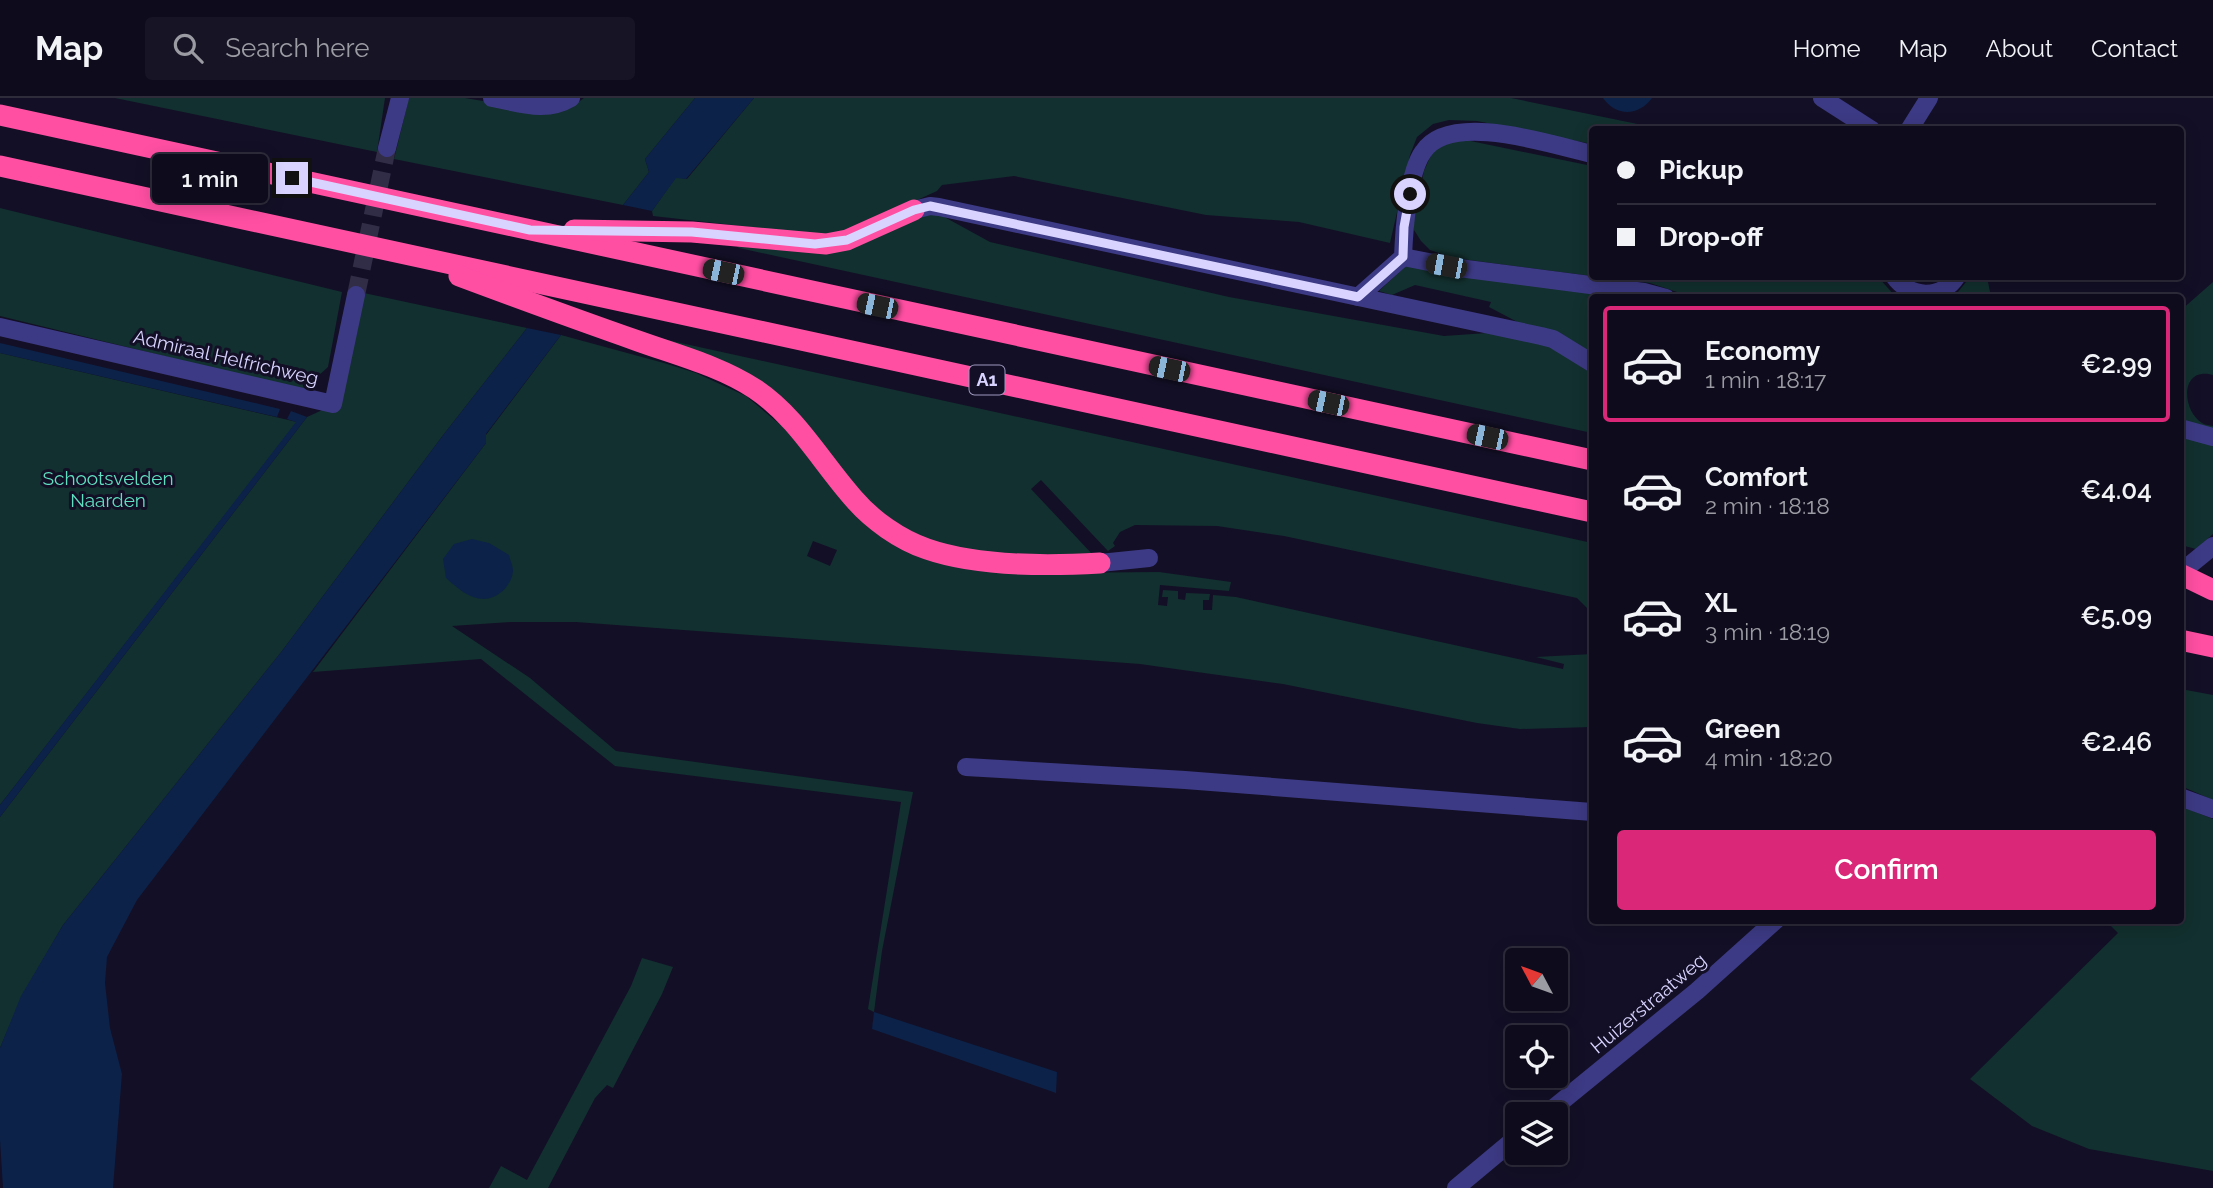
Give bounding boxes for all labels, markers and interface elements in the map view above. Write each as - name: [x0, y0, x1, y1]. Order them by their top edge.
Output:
- search box: [145, 17, 635, 80]
- text: Map: [35, 29, 103, 68]
- icon: search: [169, 29, 207, 67]
- text: Search here: [225, 33, 370, 63]
- text: Home: [1793, 34, 1861, 63]
- text: Map: [1899, 34, 1947, 63]
- text: About: [1985, 34, 2053, 63]
- text: Contact: [2091, 34, 2178, 63]
- callout: 1 min: [152, 154, 268, 202]
- text: Pickup: [1659, 155, 1744, 185]
- route end: [276, 162, 308, 194]
- text: 1 min: [181, 165, 239, 192]
- route start: [1394, 178, 1426, 210]
- text: Drop-off: [1659, 222, 1763, 252]
- car: [1424, 252, 1469, 280]
- car: [701, 257, 746, 287]
- car: [855, 291, 900, 321]
- street label: Admiraal Helfrichweg: [131, 325, 321, 389]
- icon: car: [1621, 333, 1684, 396]
- text: Economy: [1705, 336, 1820, 366]
- text: €2.99: [2081, 349, 2152, 379]
- car: [1147, 354, 1192, 384]
- road number: A1: [970, 366, 1004, 394]
- text: 1 min · 18:17: [1705, 366, 1826, 393]
- car: [1306, 388, 1351, 418]
- car: [1465, 422, 1510, 452]
- icon: car: [1621, 459, 1684, 522]
- text: Comfort: [1705, 462, 1808, 492]
- park label: Schootsvelden Naarden: [43, 467, 174, 511]
- text: €4.04: [2080, 475, 2152, 505]
- text: 2 min · 18:18: [1705, 492, 1830, 519]
- icon: car: [1621, 585, 1684, 648]
- text: XL: [1705, 588, 1737, 618]
- text: €5.09: [2080, 601, 2152, 631]
- text: 3 min · 18:19: [1705, 618, 1830, 645]
- icon: car: [1621, 711, 1684, 774]
- text: Green: [1705, 714, 1781, 744]
- text: €2.46: [2081, 727, 2152, 757]
- text: 4 min · 18:20: [1705, 744, 1833, 771]
- button: Confirm: [1617, 830, 2156, 910]
- north arrow: [1505, 948, 1568, 1012]
- map controls: [1505, 948, 1568, 1165]
- street label: Huizerstraatweg: [1586, 948, 1710, 1058]
- button: locate: [1505, 1025, 1568, 1088]
- button: layers: [1505, 1102, 1568, 1165]

